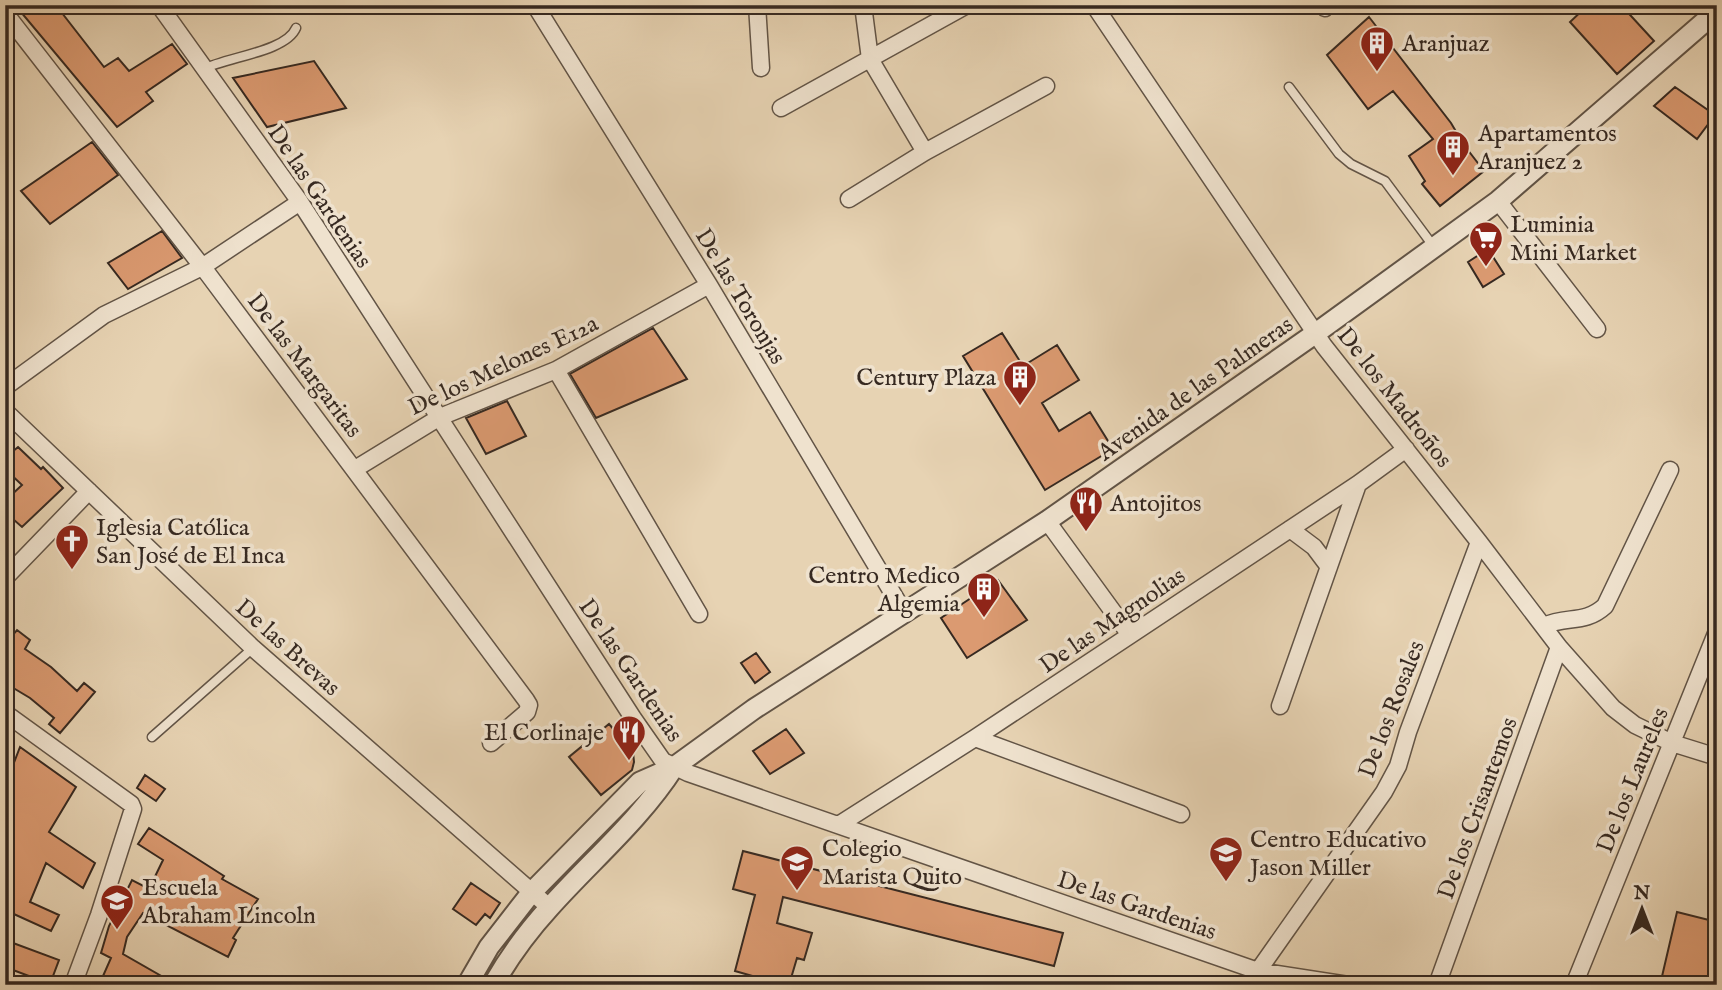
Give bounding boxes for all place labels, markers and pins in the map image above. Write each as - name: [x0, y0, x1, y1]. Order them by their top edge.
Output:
- building icon: Aranjuaz: [1358, 24, 1396, 73]
- place label: Aranjuaz: [1401, 29, 1490, 60]
- place label: Apartamentos Aranjuez 2: [1477, 119, 1617, 178]
- building icon: Apartamentos Aranjuez 2: [1434, 128, 1472, 177]
- place label: Luminia Mini Market: [1510, 210, 1637, 269]
- supermarket icon: Luminia Mini Market: [1467, 219, 1505, 268]
- building icon: Century Plaza: [1001, 358, 1039, 407]
- place label: Century Plaza: [856, 363, 997, 394]
- restaurant icon: Antojitos: [1067, 484, 1105, 533]
- place label: Antojitos: [1109, 489, 1202, 520]
- place label: Iglesia Católica San José de El Inca: [96, 513, 285, 572]
- church icon: Iglesia Católica San José de El Inca: [53, 522, 91, 571]
- place label: Centro Medico Algemia: [808, 561, 961, 620]
- building icon: Centro Medico Algemia: [965, 570, 1003, 619]
- restaurant icon: El Corlinaje: [610, 713, 648, 762]
- place label: El Corlinaje: [484, 718, 604, 749]
- place label: Centro Educativo Jason Miller: [1247, 825, 1427, 884]
- place label: Colegio Marista Quito: [822, 834, 962, 893]
- school or university icon: Centro Educativo Jason Miller: [1207, 834, 1245, 883]
- school or university icon: Colegio Marista Quito: [778, 843, 816, 892]
- place label: Escuela Abraham Lincoln: [141, 873, 316, 932]
- school or university icon: Escuela Abraham Lincoln: [98, 882, 136, 931]

